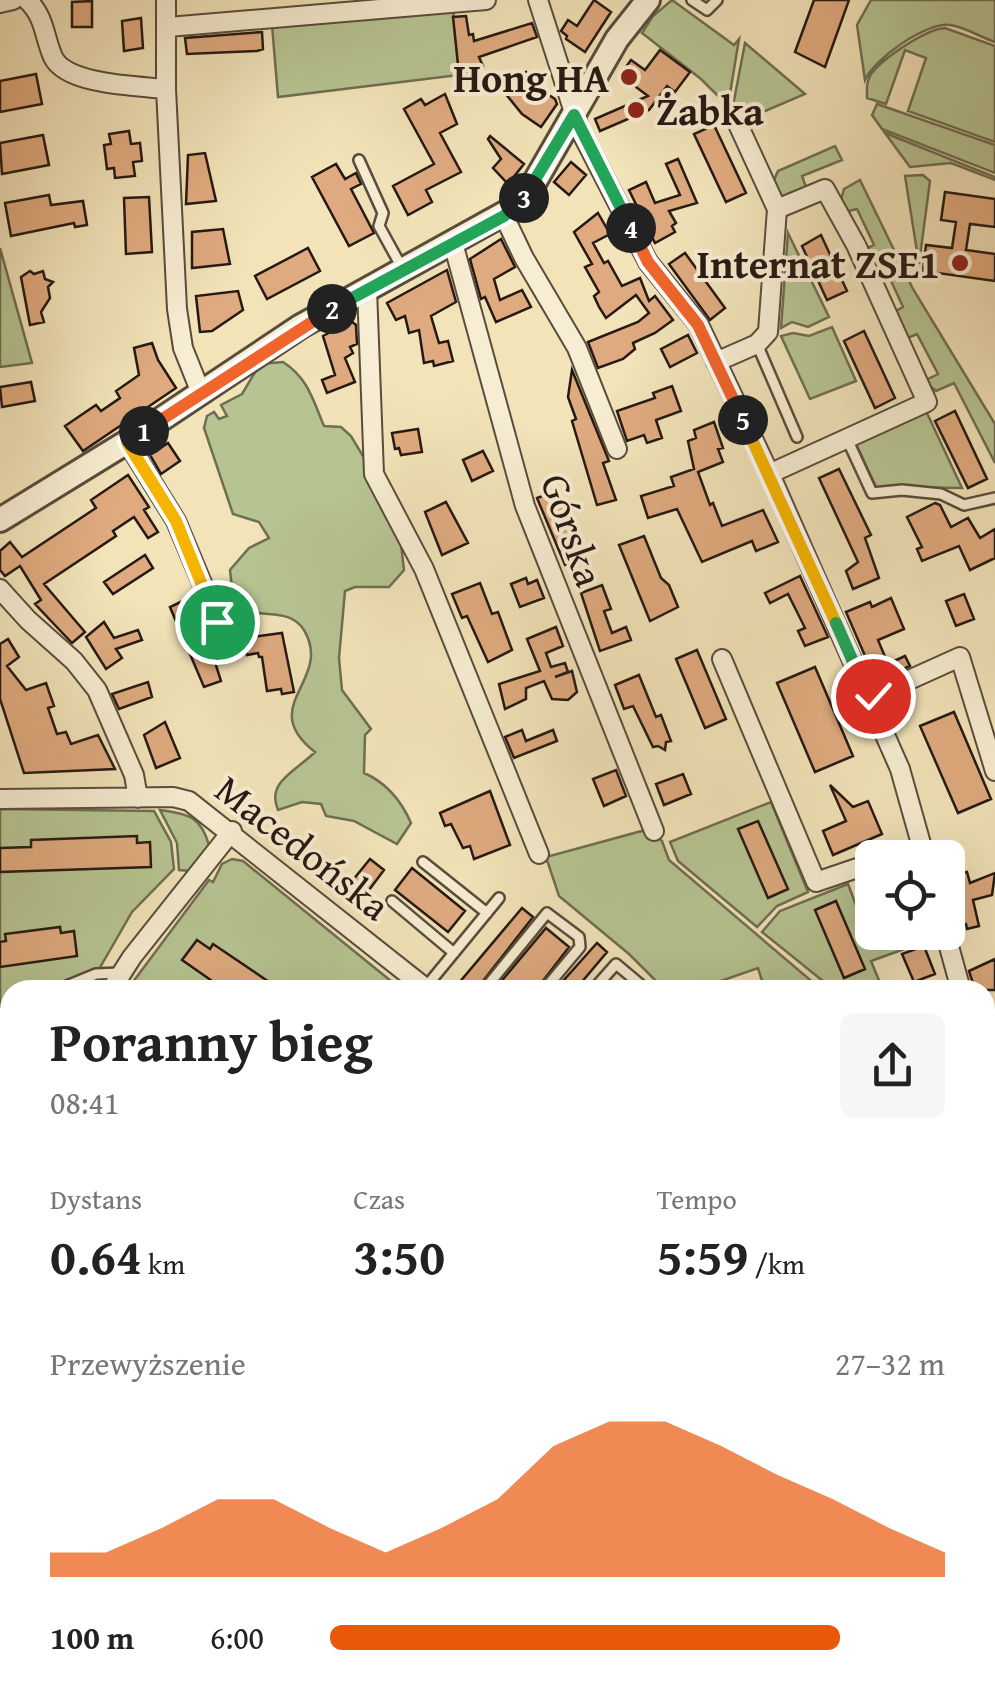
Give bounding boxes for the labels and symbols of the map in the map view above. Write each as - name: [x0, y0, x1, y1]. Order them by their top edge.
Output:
- place label: Hong HA: [453, 48, 609, 107]
- marker: Hong HA: [618, 66, 640, 88]
- place label: Żabka: [656, 81, 764, 140]
- marker: Żabka: [625, 99, 647, 121]
- pin: 3: [499, 173, 549, 223]
- pin: 4: [606, 203, 656, 253]
- place label: Internat ZSE1: [696, 234, 940, 293]
- marker: Internat ZSE1: [949, 252, 971, 274]
- pin: 2: [307, 284, 357, 334]
- pin: 5: [718, 395, 768, 445]
- pin: 1: [119, 406, 169, 456]
- street label: Górska: [526, 466, 620, 594]
- pin: [175, 580, 260, 665]
- pin: [831, 654, 916, 739]
- street label: Macedońska: [203, 760, 403, 934]

